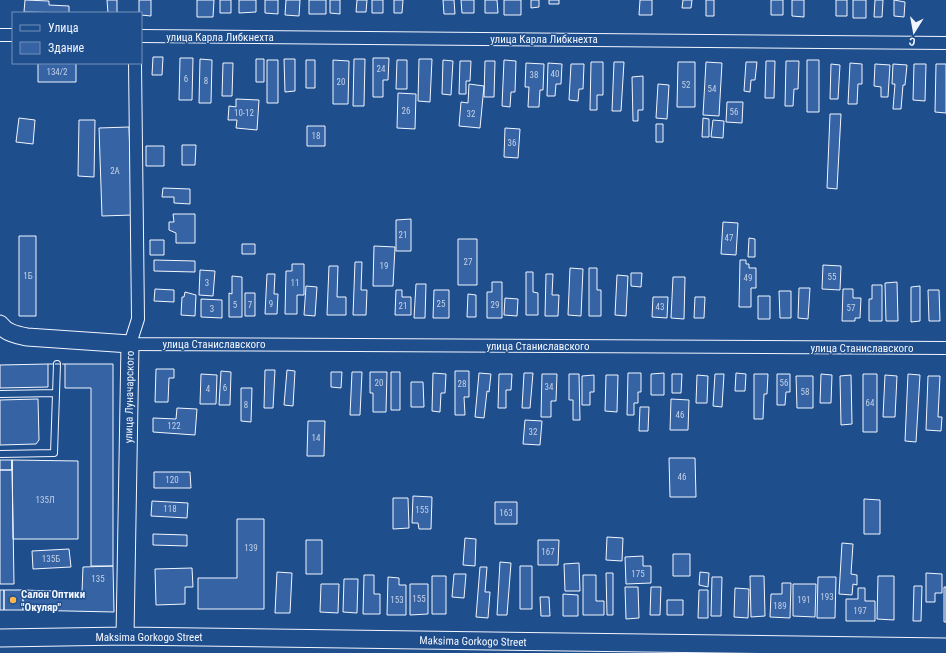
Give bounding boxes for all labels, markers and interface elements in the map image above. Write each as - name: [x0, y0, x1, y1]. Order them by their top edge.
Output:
- legend: [12, 12, 142, 64]
- north arrow: [894, 12, 934, 52]
- text: Улица: [48, 21, 79, 35]
- street label: улица Карла Либкнехта: [166, 31, 274, 44]
- street label: улица Карла Либкнехта: [490, 33, 598, 46]
- text: С: [908, 34, 917, 48]
- text: Здание: [48, 41, 85, 55]
- house number: 24: [377, 64, 386, 74]
- house number: 134/2: [46, 67, 68, 77]
- house number: 40: [551, 69, 559, 79]
- house number: 38: [530, 70, 538, 80]
- house number: 6: [184, 74, 188, 84]
- house number: 8: [204, 76, 208, 86]
- house number: 20: [337, 77, 345, 87]
- house number: 52: [682, 80, 691, 90]
- house number: 54: [708, 84, 717, 94]
- house number: 26: [402, 106, 410, 116]
- house number: 56: [730, 107, 738, 117]
- house number: 10-12: [234, 108, 255, 118]
- house number: 32: [467, 109, 476, 119]
- house number: 18: [312, 131, 320, 141]
- house number: 36: [508, 138, 516, 148]
- house number: 2А: [110, 166, 120, 176]
- house number: 21: [399, 230, 407, 240]
- house number: 47: [725, 233, 734, 243]
- house number: 27: [464, 257, 473, 267]
- house number: 19: [380, 261, 388, 271]
- house number: 1Б: [23, 271, 33, 281]
- house number: 55: [828, 272, 837, 282]
- house number: 49: [744, 273, 752, 283]
- house number: 3: [205, 278, 209, 288]
- house number: 11: [291, 278, 299, 288]
- house number: 9: [269, 299, 273, 309]
- house number: 25: [437, 299, 446, 309]
- house number: 5: [233, 300, 238, 310]
- house number: 7: [248, 300, 253, 310]
- house number: 29: [491, 300, 499, 310]
- house number: 21: [399, 301, 407, 311]
- house number: 43: [656, 302, 664, 312]
- house number: 57: [847, 303, 856, 313]
- house number: 3: [210, 304, 214, 314]
- street label: улица Станиславского: [162, 338, 266, 351]
- street label: улица Станиславского: [486, 340, 590, 353]
- street label: улица Станиславского: [810, 342, 914, 355]
- street label: улица Луначарского: [122, 350, 137, 443]
- house number: 20: [375, 378, 383, 388]
- house number: 56: [780, 378, 788, 388]
- house number: 28: [458, 379, 466, 389]
- house number: 34: [545, 382, 554, 392]
- house number: 6: [223, 383, 227, 393]
- house number: 4: [206, 384, 211, 394]
- house number: 58: [801, 387, 809, 397]
- house number: 64: [866, 398, 875, 408]
- house number: 8: [244, 400, 248, 410]
- house number: 46: [676, 410, 684, 420]
- house number: 122: [167, 421, 181, 431]
- house number: 32: [529, 427, 538, 437]
- house number: 14: [312, 433, 321, 443]
- house number: 46: [678, 472, 686, 482]
- house number: 120: [165, 475, 179, 485]
- house number: 135Л: [36, 495, 54, 505]
- house number: 118: [163, 504, 177, 514]
- house number: 155: [415, 505, 429, 515]
- house number: 163: [499, 508, 513, 518]
- house number: 139: [244, 543, 258, 553]
- house number: 167: [541, 547, 555, 557]
- house number: 135Б: [42, 554, 60, 564]
- house number: 175: [631, 569, 645, 579]
- house number: 135: [91, 574, 105, 584]
- place label: Салон Оптики "Окуляр": [21, 588, 85, 614]
- house number: 193: [820, 592, 834, 602]
- house number: 155: [412, 594, 426, 604]
- marker: Салон Оптики "Окуляр": [8, 595, 18, 605]
- house number: 153: [390, 595, 404, 605]
- house number: 191: [797, 595, 811, 605]
- house number: 189: [773, 601, 787, 611]
- house number: 197: [853, 606, 867, 616]
- street label: Maksima Gorkogo Street: [95, 631, 203, 644]
- street label: Maksima Gorkogo Street: [419, 634, 527, 649]

